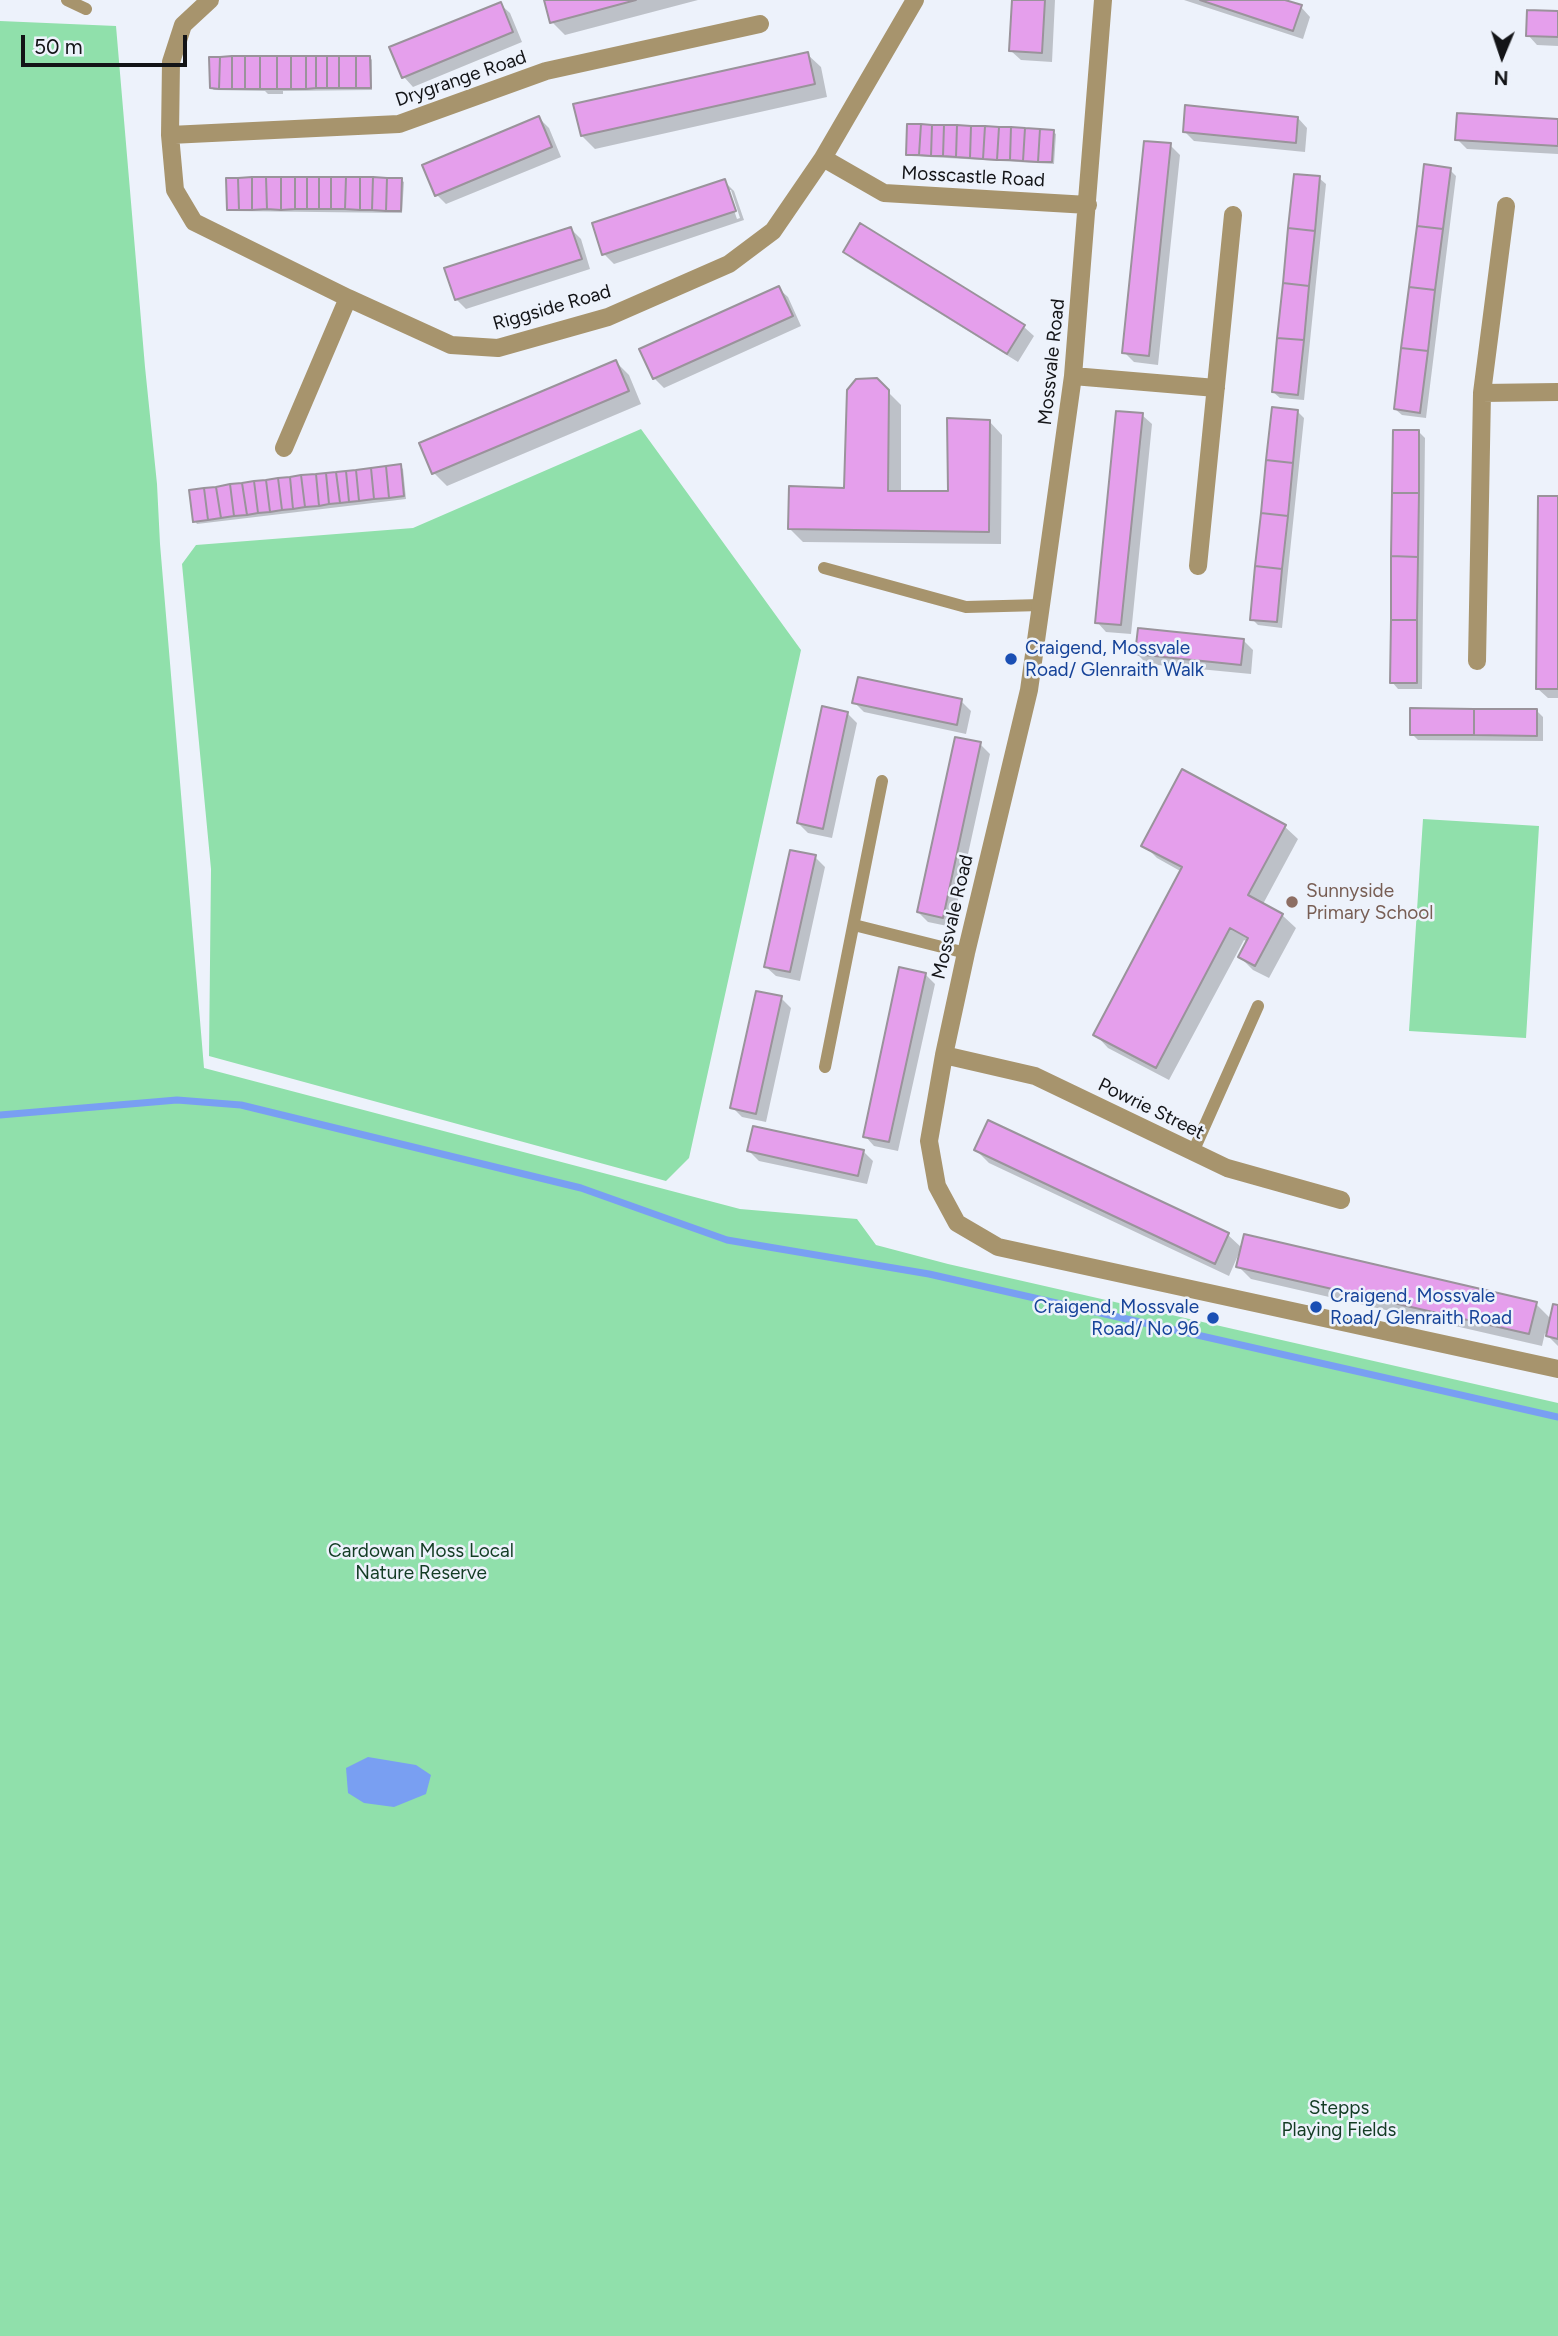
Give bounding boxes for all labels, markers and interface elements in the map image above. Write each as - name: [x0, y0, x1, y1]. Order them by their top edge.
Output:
- scale bar: [24, 21, 191, 65]
- north arrow: [1467, 21, 1537, 91]
- text: 50 m: [34, 34, 83, 59]
- street label: Drygrange Road: [392, 46, 530, 112]
- text: N: [1494, 66, 1509, 89]
- street label: Mosscastle Road: [901, 162, 1045, 192]
- street label: Riggside Road: [490, 280, 614, 336]
- street label: Mossvale Road: [1034, 298, 1070, 426]
- place label: Craigend, Mossvale Road/ Glenraith Walk: [1025, 637, 1204, 681]
- marker: Craigend, Mossvale Road/ Glenraith Walk: [1003, 651, 1019, 667]
- street label: Mossvale Road: [928, 853, 978, 981]
- place label: Sunnyside Primary School: [1306, 880, 1433, 924]
- marker: Sunnyside Primary School: [1284, 894, 1300, 910]
- street label: Powrie Street: [1094, 1073, 1208, 1145]
- place label: Craigend, Mossvale Road/ Glenraith Road: [1330, 1285, 1512, 1329]
- place label: Craigend, Mossvale Road/ No 96: [1034, 1296, 1199, 1340]
- marker: Craigend, Mossvale Road/ Glenraith Road: [1308, 1299, 1324, 1315]
- marker: Craigend, Mossvale Road/ No 96: [1205, 1310, 1221, 1326]
- park label: Cardowan Moss Local Nature Reserve: [328, 1540, 514, 1584]
- park label: Stepps Playing Fields: [1282, 2097, 1396, 2141]

